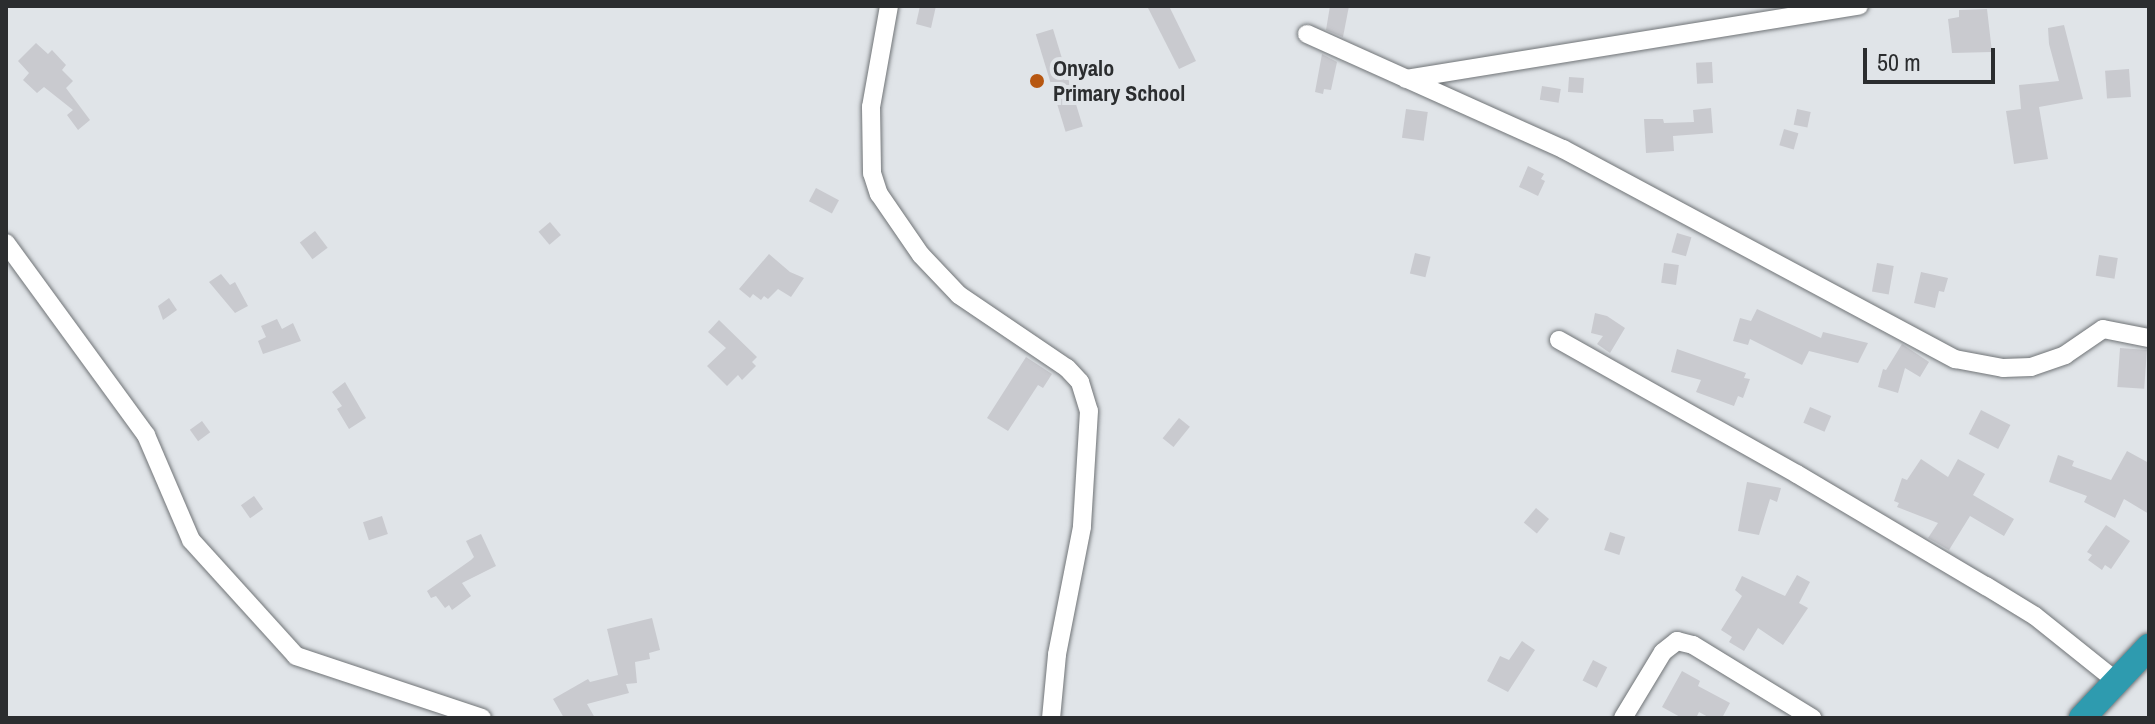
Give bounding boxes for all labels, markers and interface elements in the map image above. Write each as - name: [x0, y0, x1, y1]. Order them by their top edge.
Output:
- scale bar: [1867, 32, 1999, 82]
- text: 50 m: [1877, 46, 1921, 78]
- place label: Onyalo Primary School: [1053, 55, 1185, 106]
- marker: Onyalo Primary School: [1028, 72, 1046, 90]

